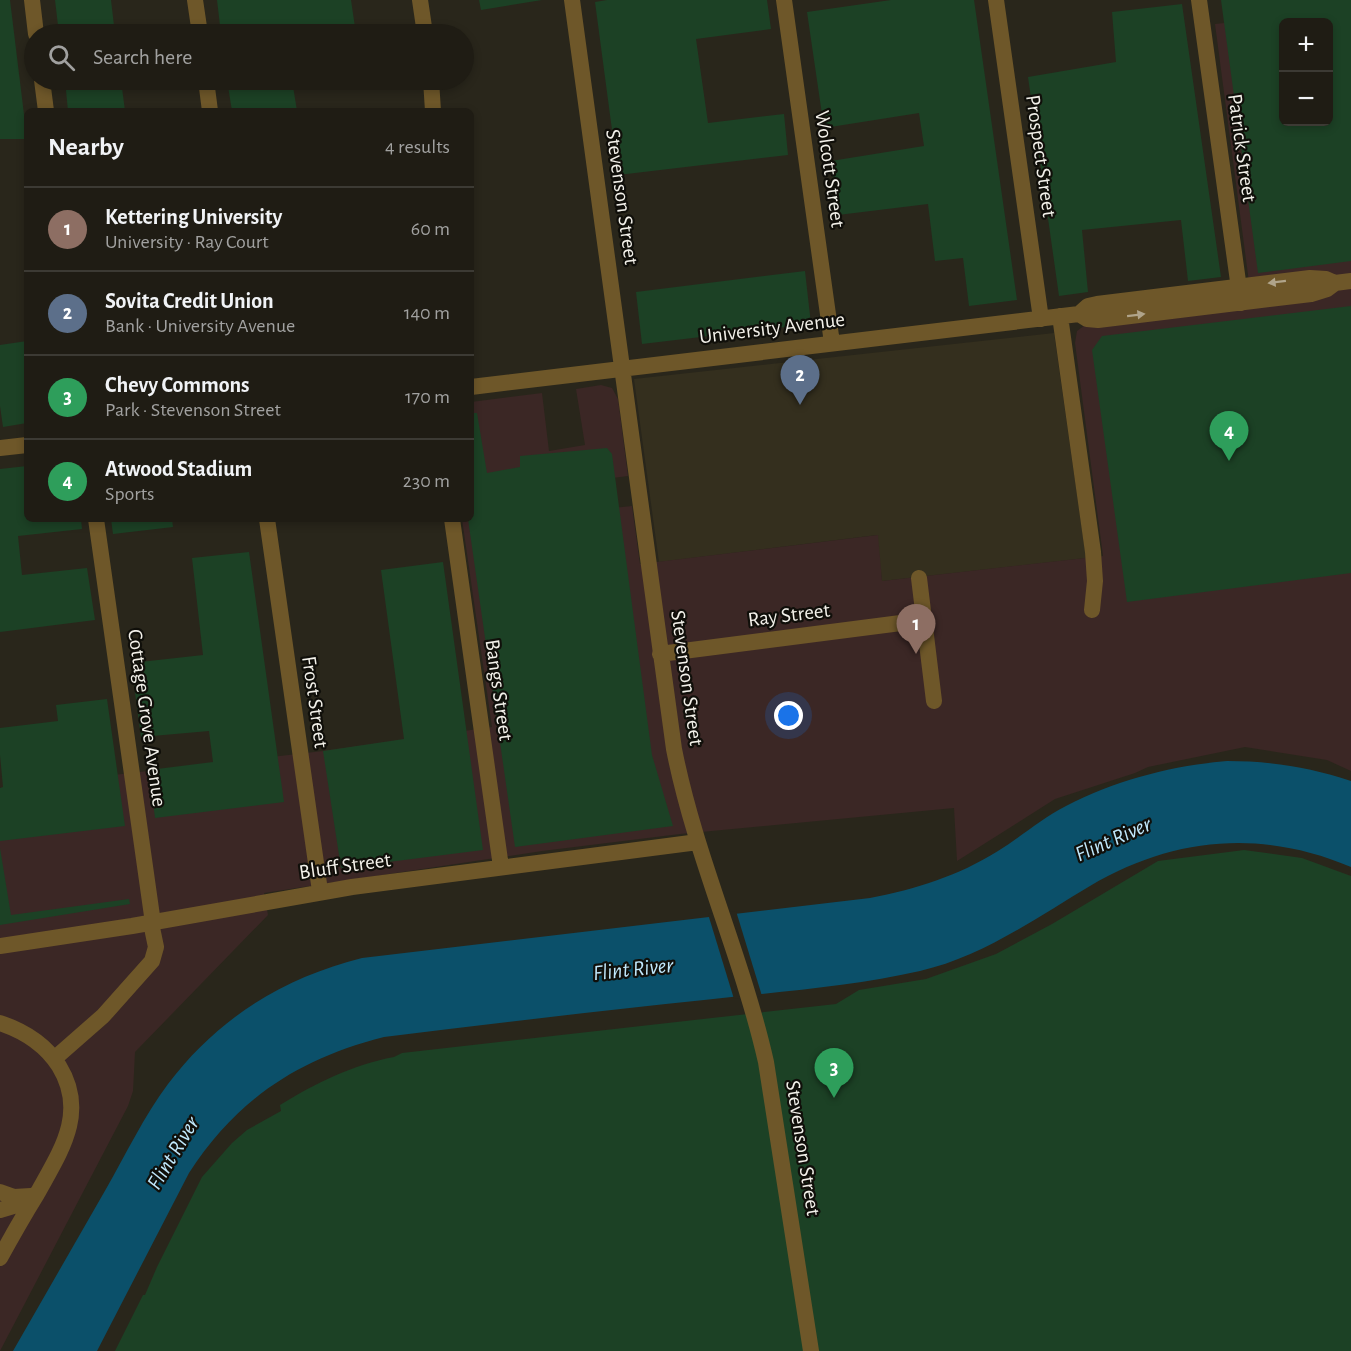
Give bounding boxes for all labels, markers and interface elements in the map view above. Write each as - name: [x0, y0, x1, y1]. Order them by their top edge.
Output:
- map controls: [1279, 18, 1333, 126]
- button: +: [1279, 18, 1333, 72]
- search box: [24, 24, 474, 90]
- icon: search: [45, 41, 78, 74]
- text: Search here: [93, 46, 192, 68]
- button: −: [1279, 72, 1333, 126]
- street label: Patrick Street: [1224, 92, 1260, 204]
- street label: Prospect Street: [1022, 93, 1060, 219]
- street label: Wolcott Street: [811, 109, 849, 229]
- street label: Stevenson Street: [602, 128, 642, 266]
- text: Nearby: [48, 134, 124, 160]
- text: 4 results: [385, 137, 450, 157]
- text: Kettering University: [105, 206, 282, 228]
- text: 1: [64, 219, 71, 239]
- text: 60 m: [411, 219, 450, 239]
- text: University · Ray Court: [105, 232, 269, 252]
- one-way arrow: [1268, 278, 1287, 287]
- text: Sovita Credit Union: [105, 290, 274, 312]
- text: 2: [63, 303, 72, 323]
- text: 140 m: [404, 303, 450, 323]
- street label: University Avenue: [698, 309, 846, 347]
- one-way arrow: [1126, 311, 1145, 320]
- text: Bank · University Avenue: [105, 316, 295, 336]
- pin: 2: [780, 356, 820, 405]
- text: Chevy Commons: [105, 374, 249, 396]
- text: 3: [63, 387, 72, 407]
- text: 170 m: [405, 387, 450, 407]
- text: Park · Stevenson Street: [105, 400, 281, 420]
- pin: 4: [1210, 412, 1248, 461]
- text: Atwood Stadium: [105, 458, 252, 480]
- text: 4: [62, 471, 73, 491]
- text: 230 m: [403, 471, 450, 491]
- text: Sports: [105, 484, 154, 504]
- street label: Ray Street: [747, 600, 832, 630]
- pin: 1: [896, 604, 936, 654]
- street label: Stevenson Street: [667, 609, 707, 747]
- street label: Cottage Grove Avenue: [124, 628, 170, 808]
- street label: Bangs Street: [481, 638, 517, 743]
- street label: Frost Street: [298, 655, 332, 750]
- your location: [774, 701, 803, 730]
- water label: Flint River: [1072, 812, 1155, 865]
- street label: Bluff Street: [298, 849, 393, 883]
- water label: Flint River: [592, 954, 675, 984]
- pin: 3: [814, 1048, 854, 1098]
- street label: Stevenson Street: [782, 1079, 824, 1217]
- water label: Flint River: [143, 1112, 204, 1193]

